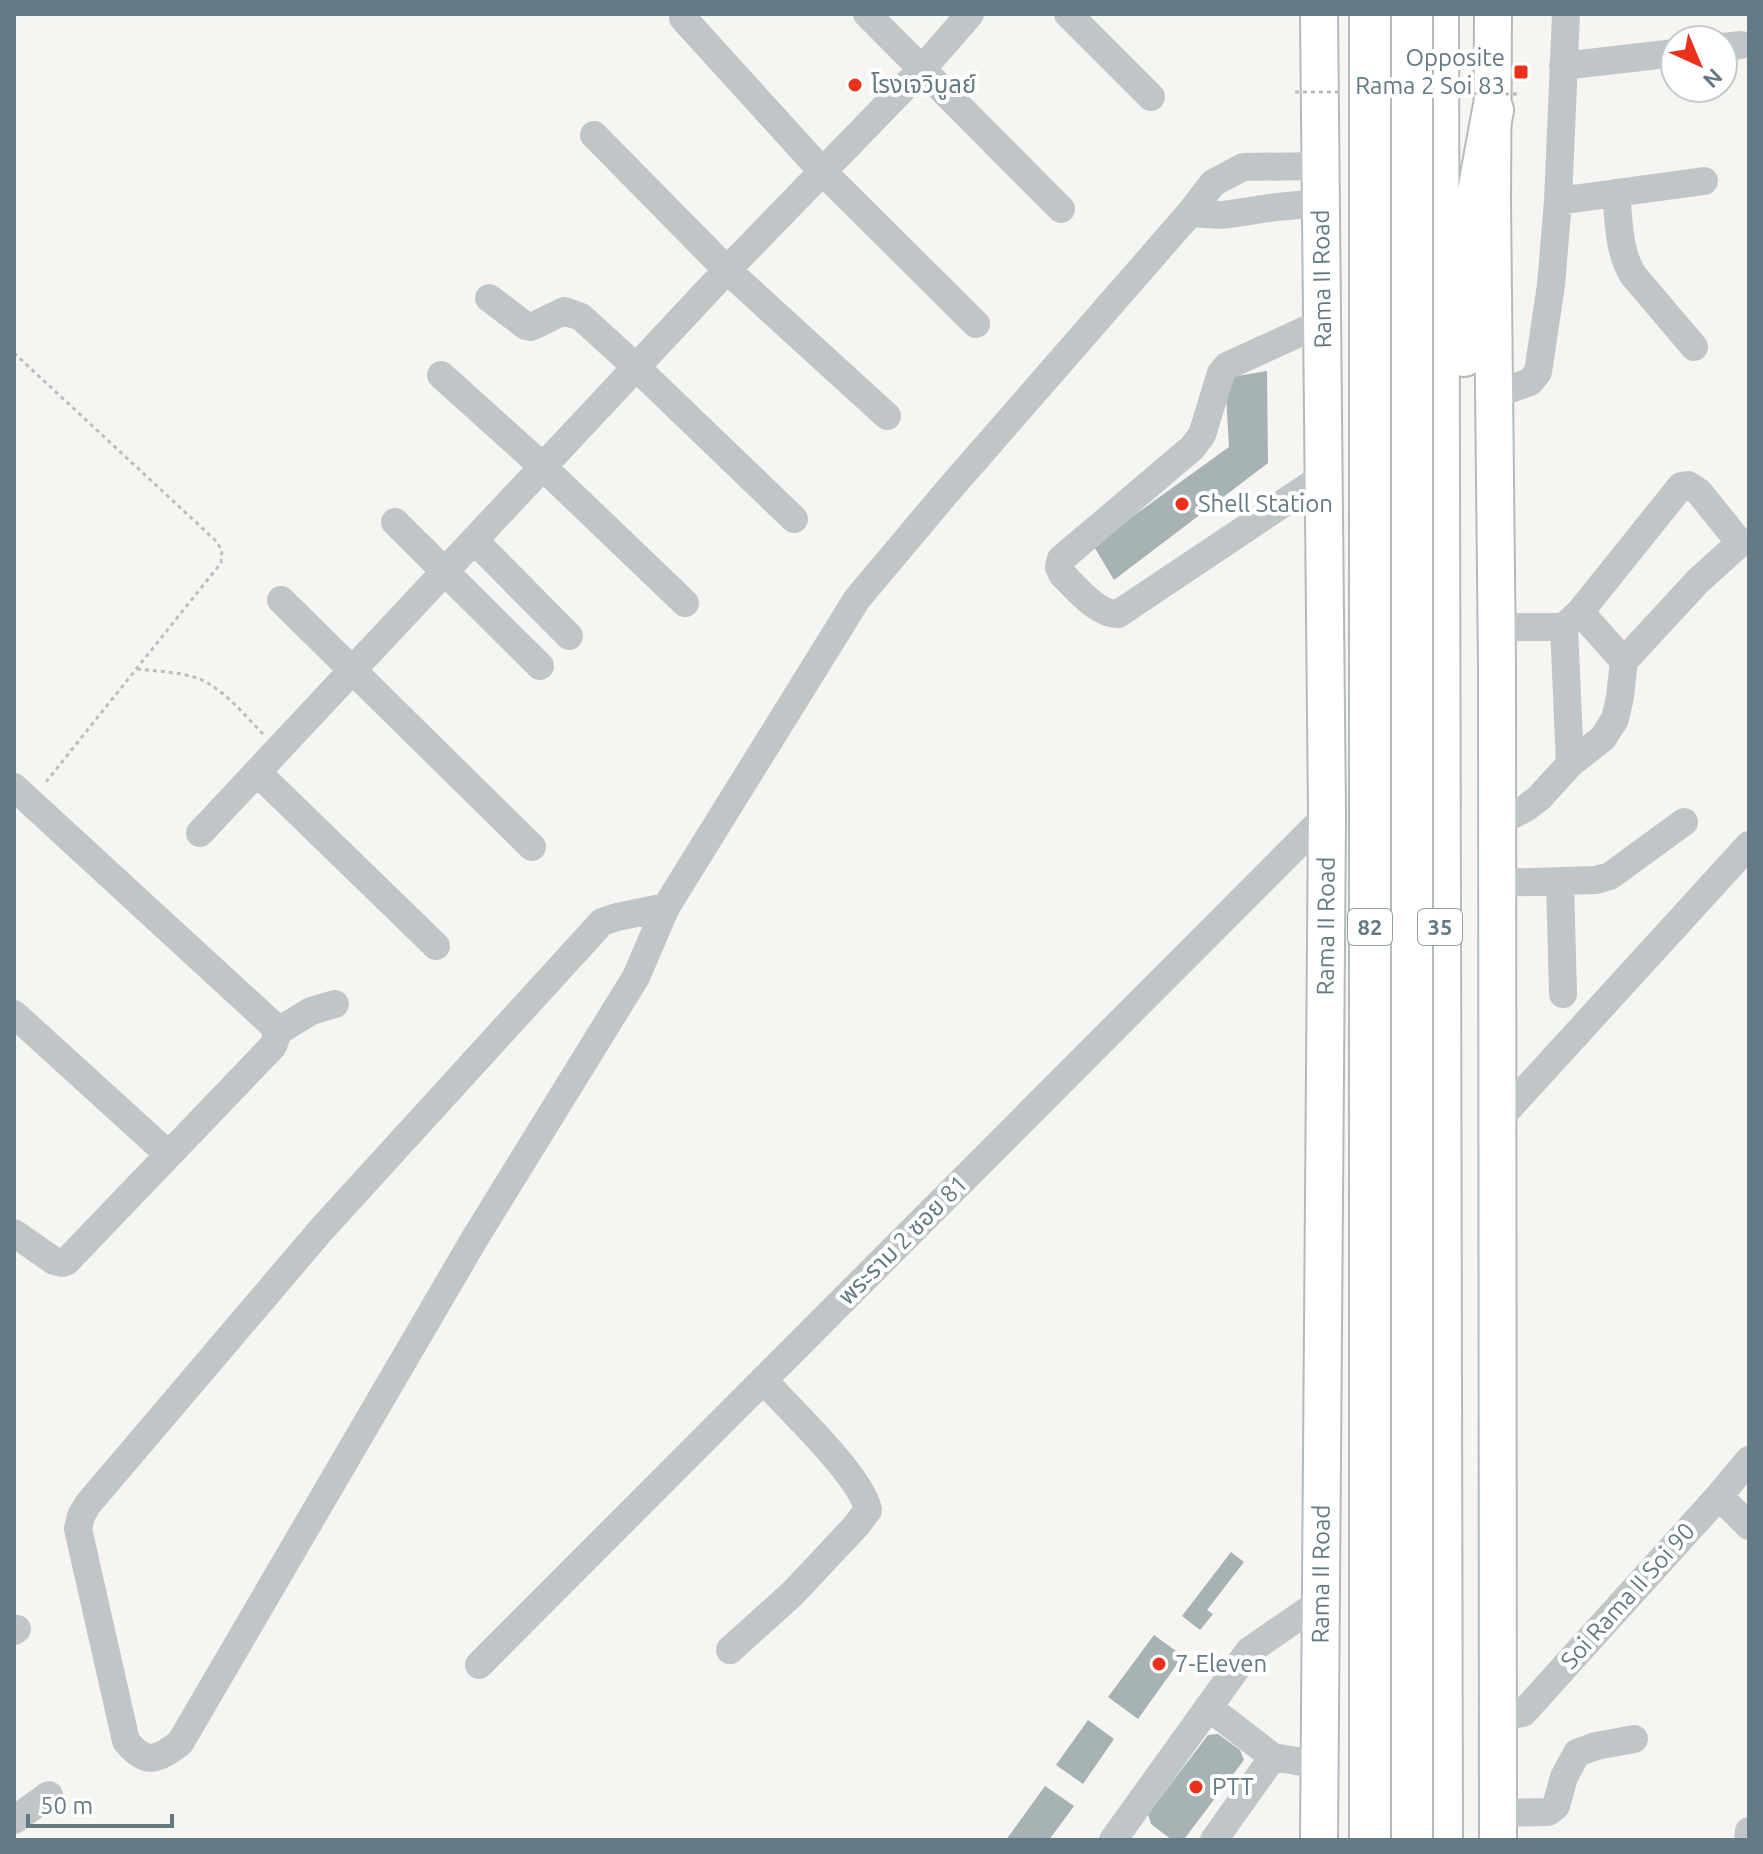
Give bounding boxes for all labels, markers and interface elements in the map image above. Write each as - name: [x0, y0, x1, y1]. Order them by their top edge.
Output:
- north arrow: [1659, 24, 1739, 104]
- place label: Opposite Rama 2 Soi 83: [1355, 44, 1505, 99]
- marker: Opposite Rama 2 Soi 83: [1512, 63, 1530, 81]
- text: N: [1699, 64, 1728, 93]
- place label: โรงเจวิบูลย์: [871, 71, 976, 100]
- marker: โรงเจวิบูลย์: [846, 76, 864, 94]
- street label: Rama II Road: [1307, 209, 1336, 349]
- place label: Shell Station: [1198, 490, 1333, 517]
- marker: Shell Station: [1173, 495, 1191, 513]
- street label: Rama II Road: [1312, 856, 1340, 996]
- road number: 82: [1348, 909, 1392, 945]
- road number: 35: [1418, 909, 1462, 945]
- street label: พระราม 2 ซอย 81: [833, 1170, 973, 1310]
- street label: Rama II Road: [1307, 1504, 1335, 1644]
- street label: Soi Rama II Soi 90: [1555, 1517, 1700, 1674]
- place label: 7-Eleven: [1175, 1650, 1267, 1677]
- marker: 7-Eleven: [1150, 1655, 1168, 1673]
- place label: PTT: [1212, 1773, 1254, 1800]
- scale bar: [28, 1778, 172, 1828]
- marker: PTT: [1187, 1778, 1205, 1796]
- text: 50 m: [40, 1792, 93, 1819]

